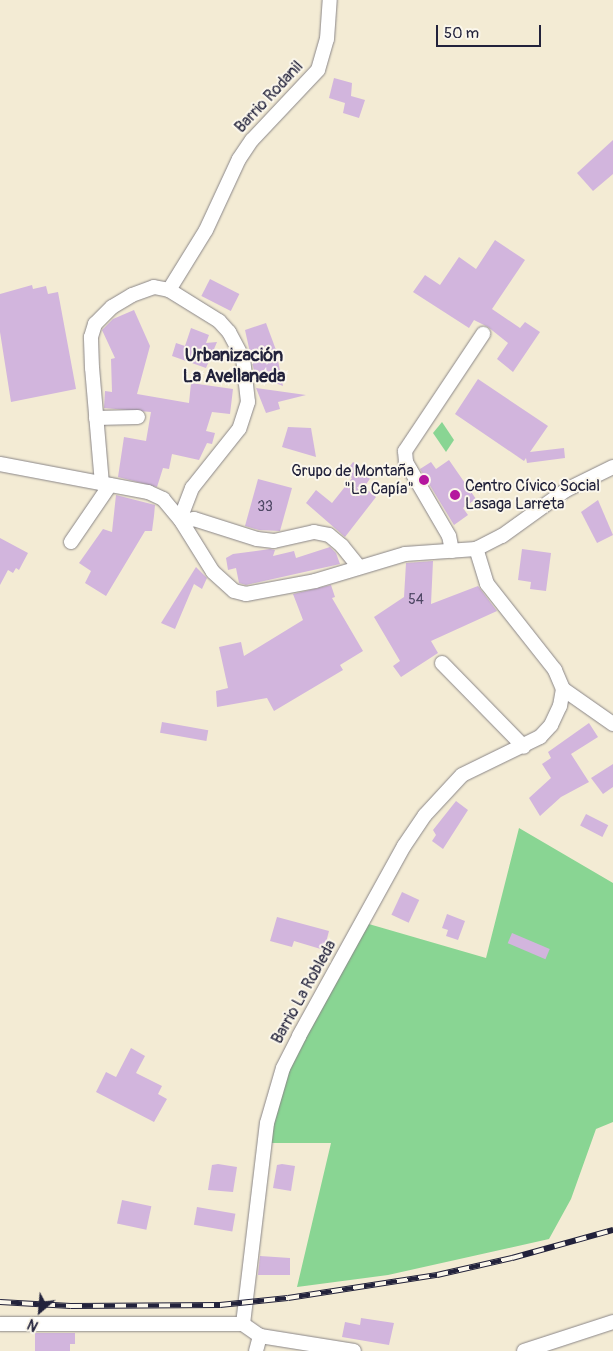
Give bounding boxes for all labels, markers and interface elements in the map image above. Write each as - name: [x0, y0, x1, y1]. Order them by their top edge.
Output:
- scale bar: [438, 15, 543, 47]
- text: 50 m: [444, 24, 479, 43]
- street label: Barrio Rodanil: [231, 57, 307, 137]
- district label: Urbanización La Avellaneda: [183, 346, 285, 388]
- place label: Grupo de Montaña "La Capía": [291, 461, 414, 499]
- marker: Grupo de Montaña "La Capía": [418, 474, 430, 486]
- place label: Centro Cívico Social Lasaga Larreta: [465, 476, 600, 514]
- marker: Centro Cívico Social Lasaga Larreta: [449, 489, 461, 501]
- house number: 33: [257, 499, 273, 515]
- house number: 54: [408, 592, 424, 608]
- street label: Barrio La Robleda: [268, 937, 340, 1047]
- north arrow: [15, 1286, 65, 1336]
- text: N: [25, 1315, 41, 1335]

